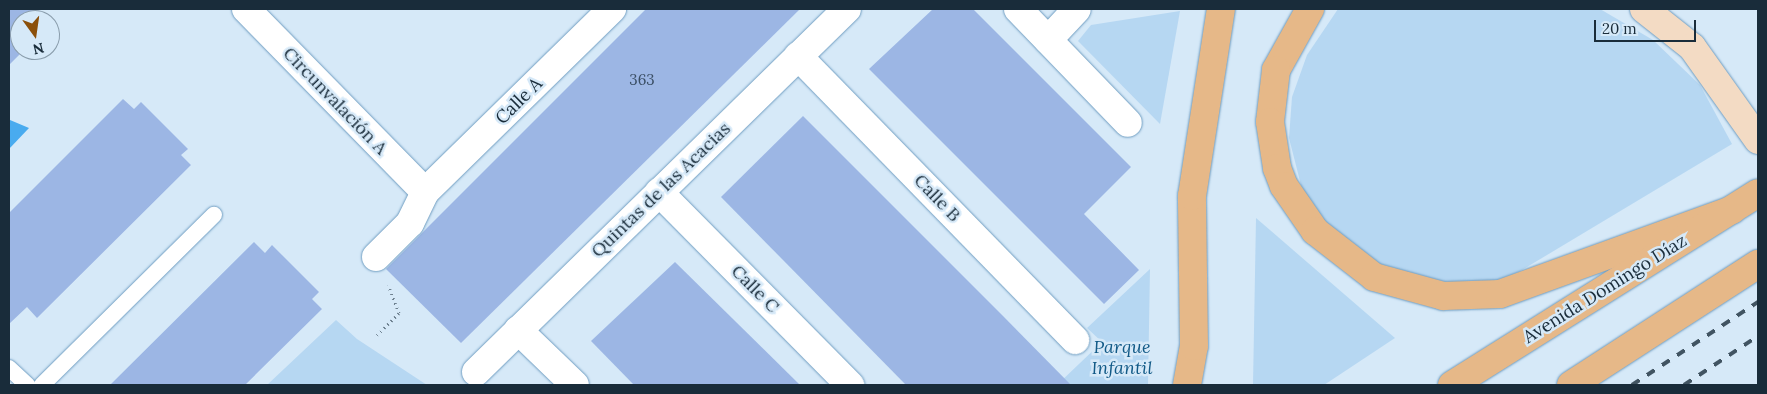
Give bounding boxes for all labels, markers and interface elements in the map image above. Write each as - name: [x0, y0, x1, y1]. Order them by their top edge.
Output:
- north arrow: [10, 10, 60, 60]
- scale bar: [1597, 10, 1700, 42]
- text: 20 m: [1602, 19, 1637, 38]
- text: N: [31, 39, 46, 59]
- street label: Circunvalación A: [278, 43, 392, 159]
- house number: 363: [629, 71, 655, 89]
- street label: Calle A: [491, 73, 547, 129]
- street label: Quintas de las Acacias: [587, 118, 735, 262]
- street label: Calle B: [909, 170, 965, 226]
- street label: Avenida Domingo Díaz: [1519, 230, 1691, 348]
- street label: Calle C: [727, 261, 783, 317]
- park label: Parque Infantil: [1092, 337, 1152, 379]

